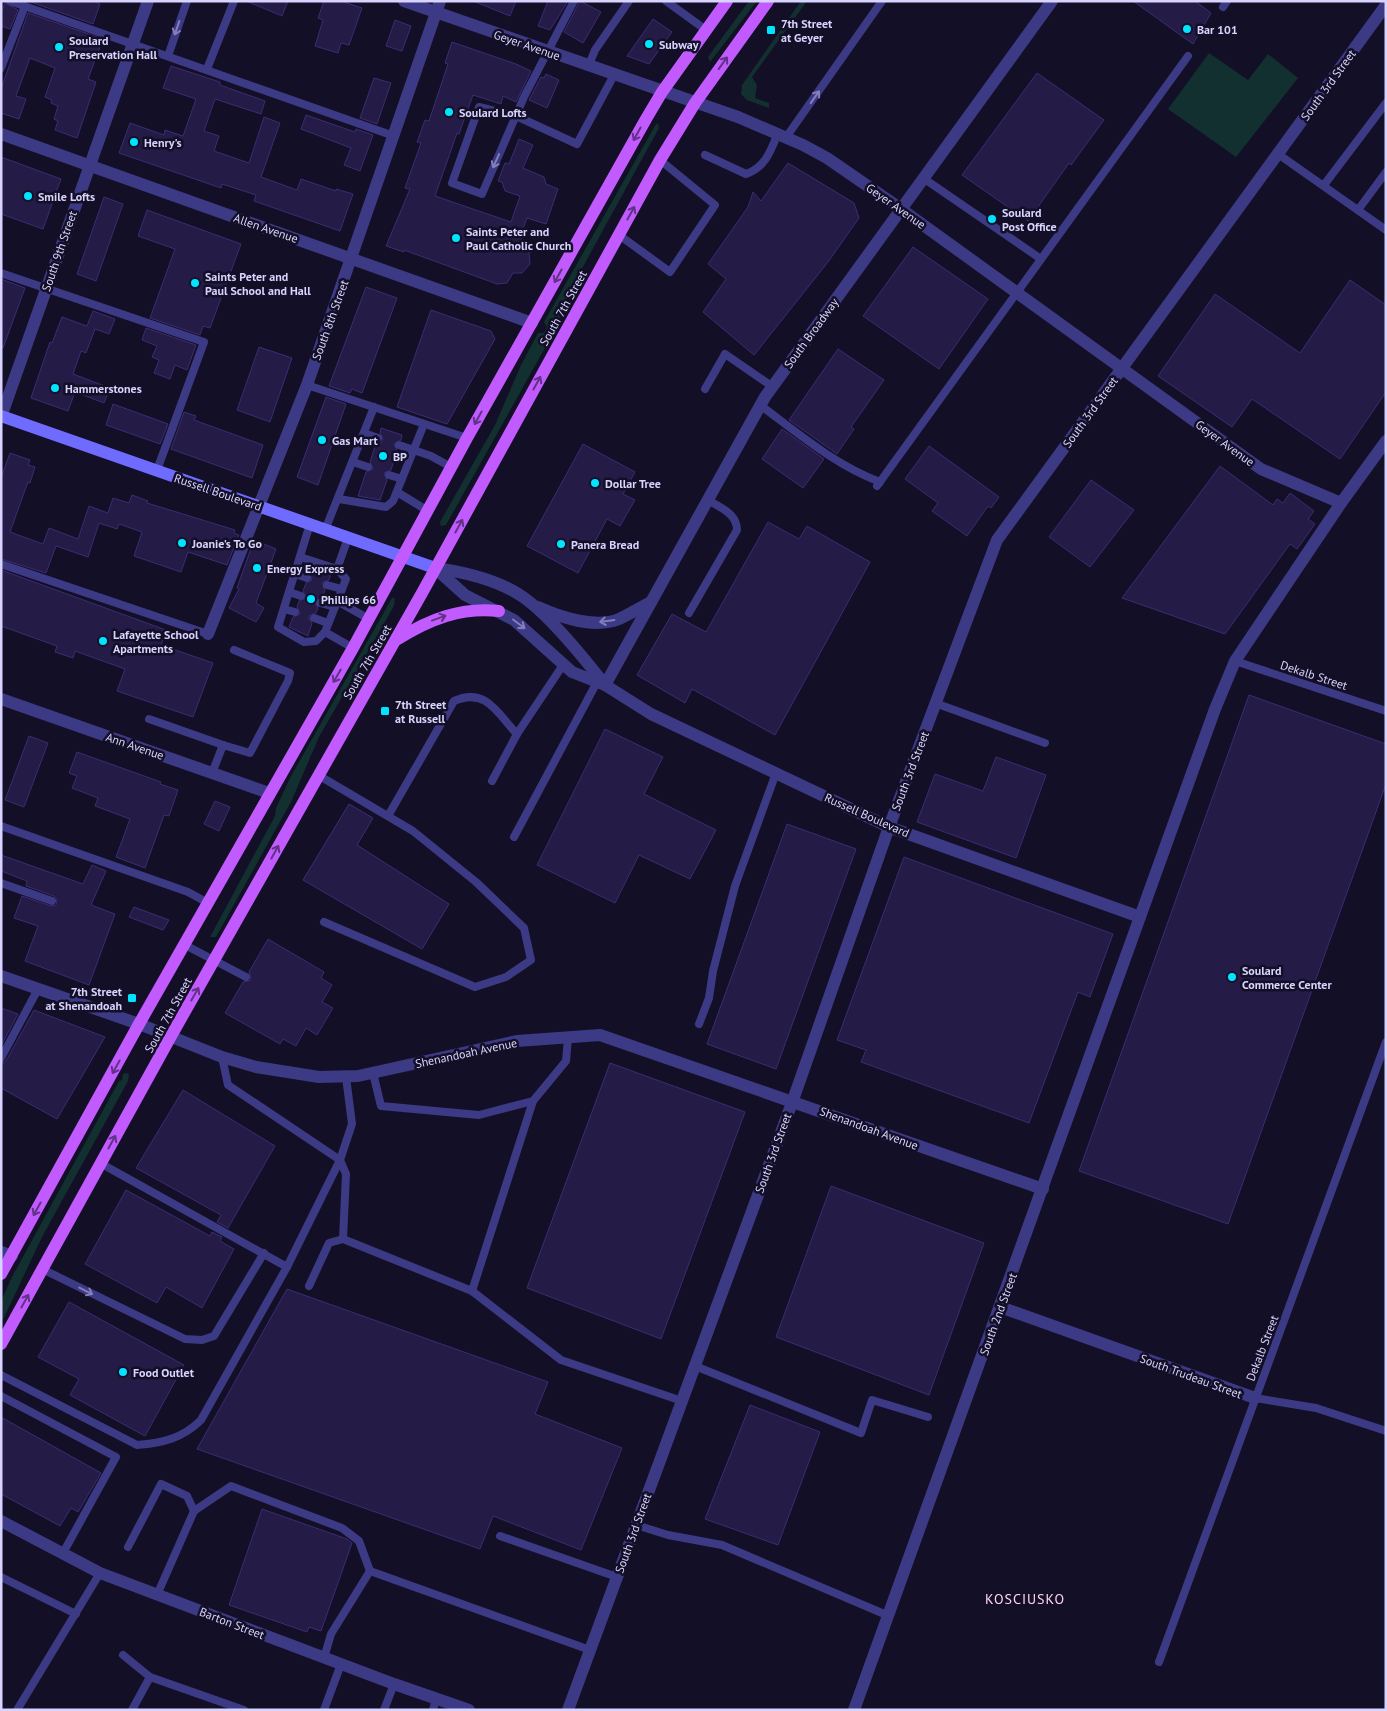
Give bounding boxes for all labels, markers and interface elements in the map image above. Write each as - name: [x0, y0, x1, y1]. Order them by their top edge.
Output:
- place label: 7th Street at Geyer: [781, 16, 833, 45]
- one-way arrow: [172, 20, 182, 36]
- place label: Bar 101: [1197, 22, 1238, 37]
- marker: Bar 101: [1181, 23, 1193, 35]
- marker: 7th Street at Geyer: [765, 24, 777, 36]
- street label: Geyer Avenue: [492, 27, 562, 63]
- place label: Soulard Preservation Hall: [69, 33, 158, 62]
- place label: Subway: [659, 37, 699, 52]
- marker: Subway: [643, 38, 655, 50]
- marker: Soulard Preservation Hall: [53, 41, 65, 53]
- street label: South 3rd Street: [1297, 47, 1359, 123]
- one-way arrow: [718, 57, 729, 70]
- one-way arrow: [809, 90, 820, 104]
- place label: Soulard Lofts: [459, 105, 527, 120]
- marker: Soulard Lofts: [443, 106, 455, 118]
- one-way arrow: [632, 127, 642, 142]
- place label: Henry's: [144, 135, 182, 150]
- marker: Henry's: [128, 136, 140, 148]
- one-way arrow: [491, 153, 501, 168]
- street label: Geyer Avenue: [863, 180, 929, 232]
- place label: Smile Lofts: [38, 189, 95, 204]
- marker: Smile Lofts: [22, 190, 34, 202]
- one-way arrow: [626, 205, 636, 220]
- place label: Soulard Post Office: [1002, 205, 1057, 234]
- street label: South 9th Street: [38, 209, 80, 293]
- street label: Allen Avenue: [232, 210, 300, 246]
- marker: Soulard Post Office: [986, 213, 998, 225]
- place label: Saints Peter and Paul Catholic Church: [466, 224, 571, 253]
- marker: Saints Peter and Paul Catholic Church: [450, 232, 462, 244]
- street label: South 7th Street: [536, 268, 590, 348]
- one-way arrow: [553, 268, 562, 283]
- place label: Saints Peter and Paul School and Hall: [205, 269, 311, 298]
- marker: Saints Peter and Paul School and Hall: [189, 277, 201, 289]
- street label: South 8th Street: [309, 278, 351, 362]
- street label: South Broadway: [780, 295, 842, 371]
- street label: South 3rd Street: [1059, 374, 1121, 450]
- one-way arrow: [533, 376, 542, 391]
- place label: Hammerstones: [65, 381, 142, 396]
- marker: Hammerstones: [49, 382, 61, 394]
- one-way arrow: [473, 410, 483, 424]
- street label: Geyer Avenue: [1193, 417, 1257, 469]
- place label: Gas Mart: [332, 433, 378, 448]
- marker: Gas Mart: [316, 434, 328, 446]
- place label: BP: [393, 449, 407, 464]
- marker: BP: [377, 450, 389, 462]
- street label: Russell Boulevard: [172, 470, 264, 514]
- place label: Dollar Tree: [605, 476, 661, 491]
- marker: Dollar Tree: [589, 477, 601, 489]
- one-way arrow: [454, 518, 464, 533]
- place label: Joanie's To Go: [191, 536, 262, 551]
- marker: Joanie's To Go: [176, 537, 188, 549]
- place label: Panera Bread: [571, 537, 639, 552]
- marker: Panera Bread: [555, 538, 567, 550]
- place label: Energy Express: [267, 561, 344, 576]
- marker: Energy Express: [251, 562, 263, 574]
- place label: Phillips 66: [321, 592, 376, 607]
- marker: Phillips 66: [305, 593, 317, 605]
- one-way arrow: [430, 613, 446, 622]
- one-way arrow: [599, 616, 615, 626]
- one-way arrow: [512, 619, 526, 629]
- street label: South 7th Street: [340, 622, 394, 702]
- place label: Lafayette School Apartments: [113, 627, 199, 656]
- marker: Lafayette School Apartments: [97, 635, 109, 647]
- street label: Dekalb Street: [1279, 657, 1349, 693]
- one-way arrow: [331, 669, 341, 683]
- place label: 7th Street at Russell: [395, 697, 447, 726]
- marker: 7th Street at Russell: [379, 705, 391, 717]
- street label: Ann Avenue: [104, 729, 166, 763]
- street label: South 3rd Street: [888, 729, 932, 813]
- street label: Russell Boulevard: [822, 790, 912, 840]
- one-way arrow: [270, 846, 280, 860]
- place label: Soulard Commerce Center: [1242, 963, 1332, 992]
- marker: Soulard Commerce Center: [1226, 971, 1238, 983]
- street label: South 7th Street: [141, 975, 195, 1055]
- place label: 7th Street at Shenandoah: [45, 984, 123, 1013]
- one-way arrow: [190, 986, 200, 1001]
- marker: 7th Street at Shenandoah: [126, 992, 138, 1004]
- street label: Shenandoah Avenue: [414, 1035, 518, 1071]
- one-way arrow: [110, 1059, 120, 1074]
- street label: Shenandoah Avenue: [818, 1103, 920, 1153]
- street label: South 3rd Street: [752, 1111, 794, 1195]
- one-way arrow: [107, 1135, 117, 1150]
- one-way arrow: [32, 1202, 42, 1217]
- street label: South 2nd Street: [976, 1271, 1020, 1357]
- one-way arrow: [78, 1287, 93, 1296]
- one-way arrow: [20, 1295, 30, 1309]
- street label: Dekalb Street: [1243, 1313, 1281, 1383]
- street label: South Trudeau Street: [1138, 1351, 1244, 1401]
- place label: Food Outlet: [133, 1365, 195, 1380]
- marker: Food Outlet: [117, 1366, 129, 1378]
- street label: South 3rd Street: [612, 1491, 654, 1575]
- district label: KOSCIUSKO: [985, 1590, 1065, 1608]
- street label: Barton Street: [197, 1604, 267, 1642]

